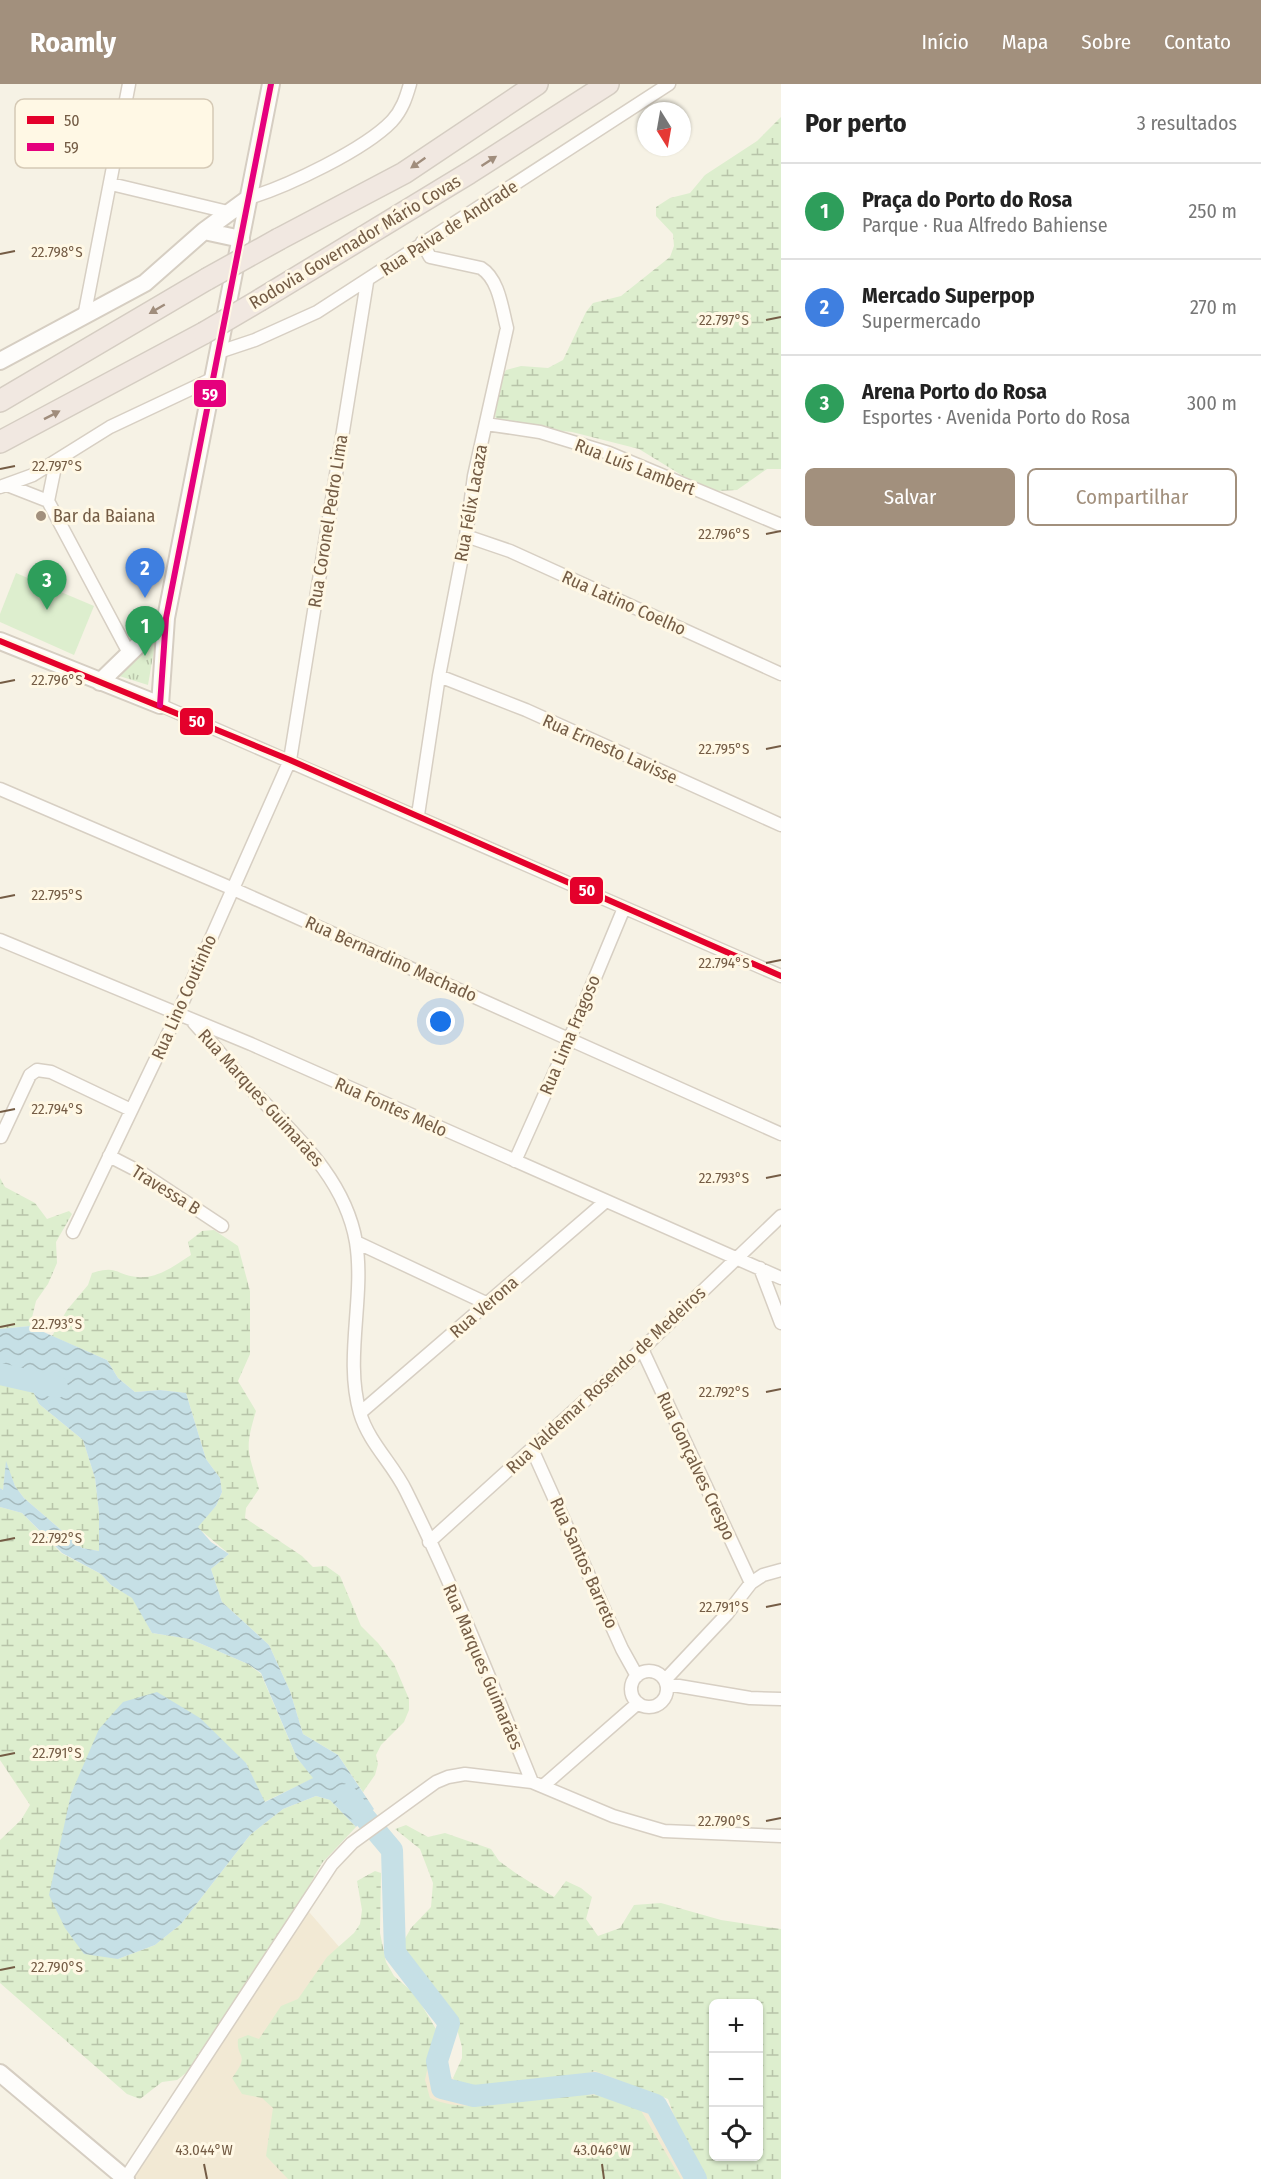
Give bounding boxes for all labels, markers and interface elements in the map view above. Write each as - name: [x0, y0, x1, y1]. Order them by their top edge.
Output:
- text: Roamly: [30, 26, 116, 59]
- text: Início: [922, 29, 969, 55]
- text: Mapa: [1002, 29, 1048, 55]
- text: Sobre: [1081, 29, 1131, 55]
- text: Contato: [1164, 29, 1231, 55]
- legend: [15, 99, 213, 168]
- north arrow: [637, 102, 691, 156]
- text: Por perto: [805, 108, 907, 139]
- text: 50: [64, 111, 80, 130]
- text: 3 resultados: [1137, 111, 1237, 135]
- text: 59: [64, 138, 79, 157]
- one-way arrow: [481, 155, 497, 166]
- one-way arrow: [411, 157, 427, 169]
- street label: Rodovia Governador Mário Covas: [245, 170, 465, 314]
- street label: Rua Paiva de Andrade: [376, 175, 522, 281]
- text: Praça do Porto do Rosa: [862, 186, 1072, 213]
- text: 1: [820, 199, 829, 223]
- text: 250 m: [1189, 199, 1237, 223]
- text: Parque · Rua Alfredo Bahiense: [862, 213, 1108, 237]
- text: 22.798°S: [31, 243, 83, 261]
- text: Mercado Superpop: [862, 282, 1035, 309]
- text: 2: [820, 295, 829, 319]
- text: 270 m: [1190, 295, 1237, 319]
- one-way arrow: [148, 304, 165, 314]
- text: Supermercado: [862, 309, 981, 333]
- text: 22.797°S: [699, 311, 749, 329]
- text: Arena Porto do Rosa: [862, 378, 1047, 405]
- line badge: 59: [193, 379, 227, 408]
- text: 59: [202, 385, 218, 404]
- text: 3: [820, 391, 829, 415]
- text: 300 m: [1187, 391, 1237, 415]
- text: Esportes · Avenida Porto do Rosa: [862, 405, 1130, 429]
- one-way arrow: [44, 411, 61, 420]
- street label: Rua Coronel Pedro Lima: [303, 433, 353, 609]
- street label: Rua Luís Lambert: [572, 434, 698, 500]
- street label: Rua Félix Lacaza: [450, 443, 492, 563]
- text: 22.797°S: [32, 457, 82, 475]
- button: Salvar: [805, 468, 1015, 526]
- button: Compartilhar: [1027, 468, 1237, 526]
- place label: Bar da Baiana: [53, 505, 155, 527]
- marker: Bar da Baiana: [34, 509, 48, 523]
- text: 22.796°S: [698, 525, 750, 543]
- pin: 2: [126, 548, 164, 598]
- pin: 3: [28, 560, 66, 610]
- street label: Rua Latino Coelho: [559, 566, 689, 640]
- pin: 1: [126, 606, 164, 656]
- text: 22.796°S: [31, 671, 83, 689]
- line badge: 50: [179, 707, 214, 736]
- street label: Rua Ernesto Lavisse: [539, 709, 681, 789]
- text: 50: [189, 712, 206, 731]
- text: 22.795°S: [699, 740, 749, 758]
- line badge: 50: [569, 876, 604, 905]
- text: 50: [579, 881, 596, 900]
- text: 22.795°S: [32, 886, 82, 904]
- street label: Rua Bernardino Machado: [302, 911, 480, 1007]
- street label: Rua Lino Coutinho: [147, 931, 221, 1063]
- text: 22.794°S: [698, 954, 750, 972]
- street label: Rua Lima Fragoso: [535, 972, 605, 1098]
- your location: [426, 1007, 455, 1036]
- street label: Rua Marques Guimarães: [193, 1025, 329, 1172]
- street label: Rua Fontes Melo: [331, 1072, 451, 1142]
- text: 22.794°S: [31, 1100, 83, 1118]
- street label: Travessa B: [128, 1160, 205, 1220]
- text: 22.793°S: [699, 1169, 749, 1187]
- street label: Rua Verona: [445, 1271, 523, 1343]
- street label: Rua Valdemar Rosendo de Medeiros: [502, 1282, 710, 1478]
- text: 22.793°S: [32, 1315, 82, 1333]
- text: 22.792°S: [699, 1383, 749, 1401]
- street label: Rua Gonçalves Crespo: [652, 1388, 740, 1544]
- street label: Rua Santos Barreto: [545, 1494, 623, 1632]
- text: 22.792°S: [32, 1529, 82, 1547]
- street label: Rua Marques Guimarães: [438, 1581, 528, 1753]
- text: 22.791°S: [699, 1598, 749, 1616]
- text: 22.791°S: [32, 1744, 82, 1762]
- text: 22.790°S: [698, 1812, 750, 1830]
- text: 22.790°S: [31, 1958, 83, 1976]
- map controls: [709, 1999, 763, 2161]
- button: +: [709, 1999, 763, 2053]
- button: −: [709, 2053, 763, 2107]
- button: locate: [709, 2107, 763, 2161]
- text: 43.044°W: [175, 2141, 233, 2159]
- text: 43.046°W: [573, 2141, 631, 2159]

